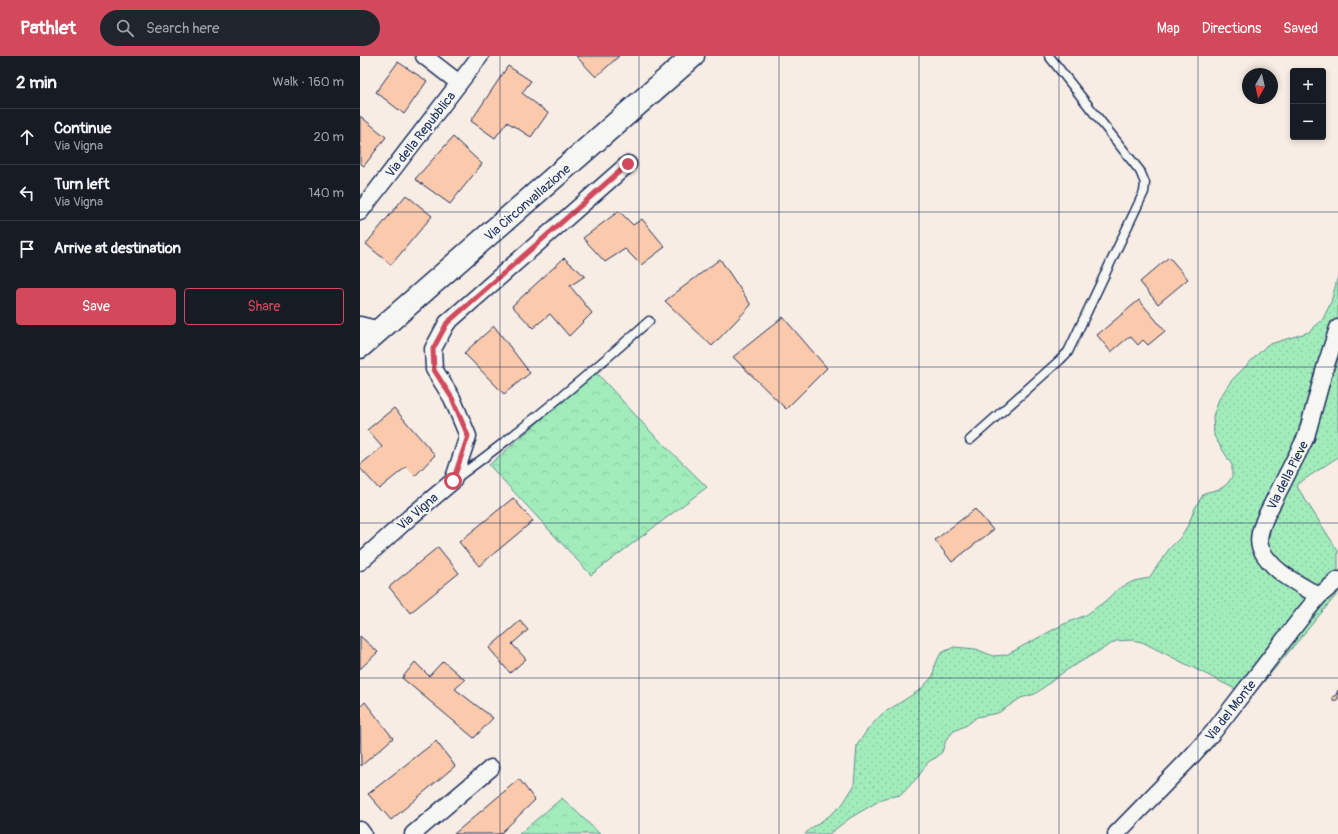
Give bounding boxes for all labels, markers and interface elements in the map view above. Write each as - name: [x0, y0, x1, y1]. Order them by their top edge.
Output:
- search box: [100, 10, 380, 46]
- text: Pathlet: [20, 16, 76, 40]
- icon: search: [114, 17, 136, 39]
- text: Search here: [146, 19, 219, 38]
- text: Map: [1157, 20, 1180, 37]
- text: Directions: [1202, 20, 1261, 37]
- text: Saved: [1283, 20, 1318, 37]
- north arrow: [1242, 68, 1278, 104]
- map controls: [1290, 68, 1326, 140]
- button: +: [1290, 68, 1326, 104]
- text: 2 min: [16, 72, 57, 93]
- text: Walk · 160 m: [273, 74, 344, 90]
- street label: Via della Repubblica: [382, 89, 459, 181]
- button: −: [1290, 104, 1326, 140]
- text: Continue: [54, 119, 112, 138]
- icon: ahead: [16, 126, 38, 148]
- text: 20 m: [313, 129, 344, 145]
- text: Via Vigna: [54, 138, 103, 154]
- route end: [619, 155, 637, 173]
- street label: Via Circonvallazione: [481, 161, 574, 244]
- text: Turn left: [54, 175, 110, 194]
- icon: left: [16, 182, 38, 204]
- text: 140 m: [308, 185, 344, 201]
- text: Via Vigna: [54, 194, 103, 210]
- icon: arrive: [16, 238, 38, 260]
- text: Arrive at destination: [54, 239, 181, 258]
- button: Save: [16, 288, 176, 325]
- button: Share: [184, 288, 344, 325]
- street label: Via della Pieve: [1264, 438, 1312, 513]
- route start: [444, 472, 462, 490]
- street label: Via Vigna: [394, 490, 441, 534]
- street label: Via del Monte: [1202, 677, 1260, 744]

